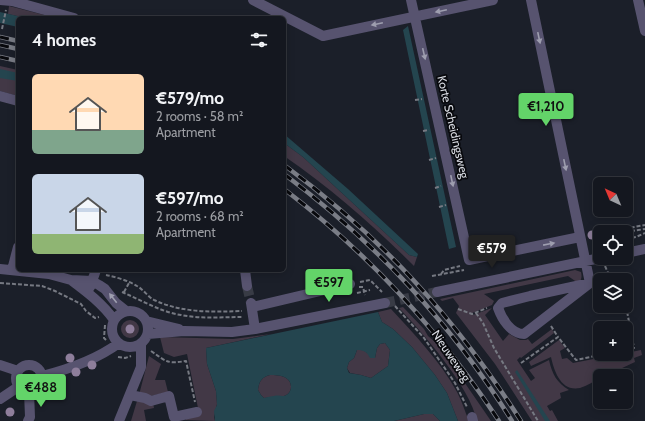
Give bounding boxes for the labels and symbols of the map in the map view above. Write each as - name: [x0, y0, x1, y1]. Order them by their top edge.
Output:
- one-way arrow: [435, 8, 447, 14]
- one-way arrow: [371, 22, 383, 28]
- one-way arrow: [536, 32, 542, 44]
- one-way arrow: [421, 48, 427, 60]
- street label: Korte Scheidingsweg: [434, 74, 473, 181]
- pin: €1,210: [513, 93, 579, 127]
- one-way arrow: [563, 159, 569, 172]
- one-way arrow: [449, 175, 455, 187]
- north arrow: [593, 177, 633, 217]
- pin: €579: [468, 235, 516, 269]
- one-way arrow: [542, 240, 555, 246]
- pin: €597: [305, 269, 353, 303]
- one-way arrow: [108, 293, 117, 304]
- street label: Nieuweweg: [429, 327, 475, 385]
- pin: €488: [17, 374, 65, 408]

